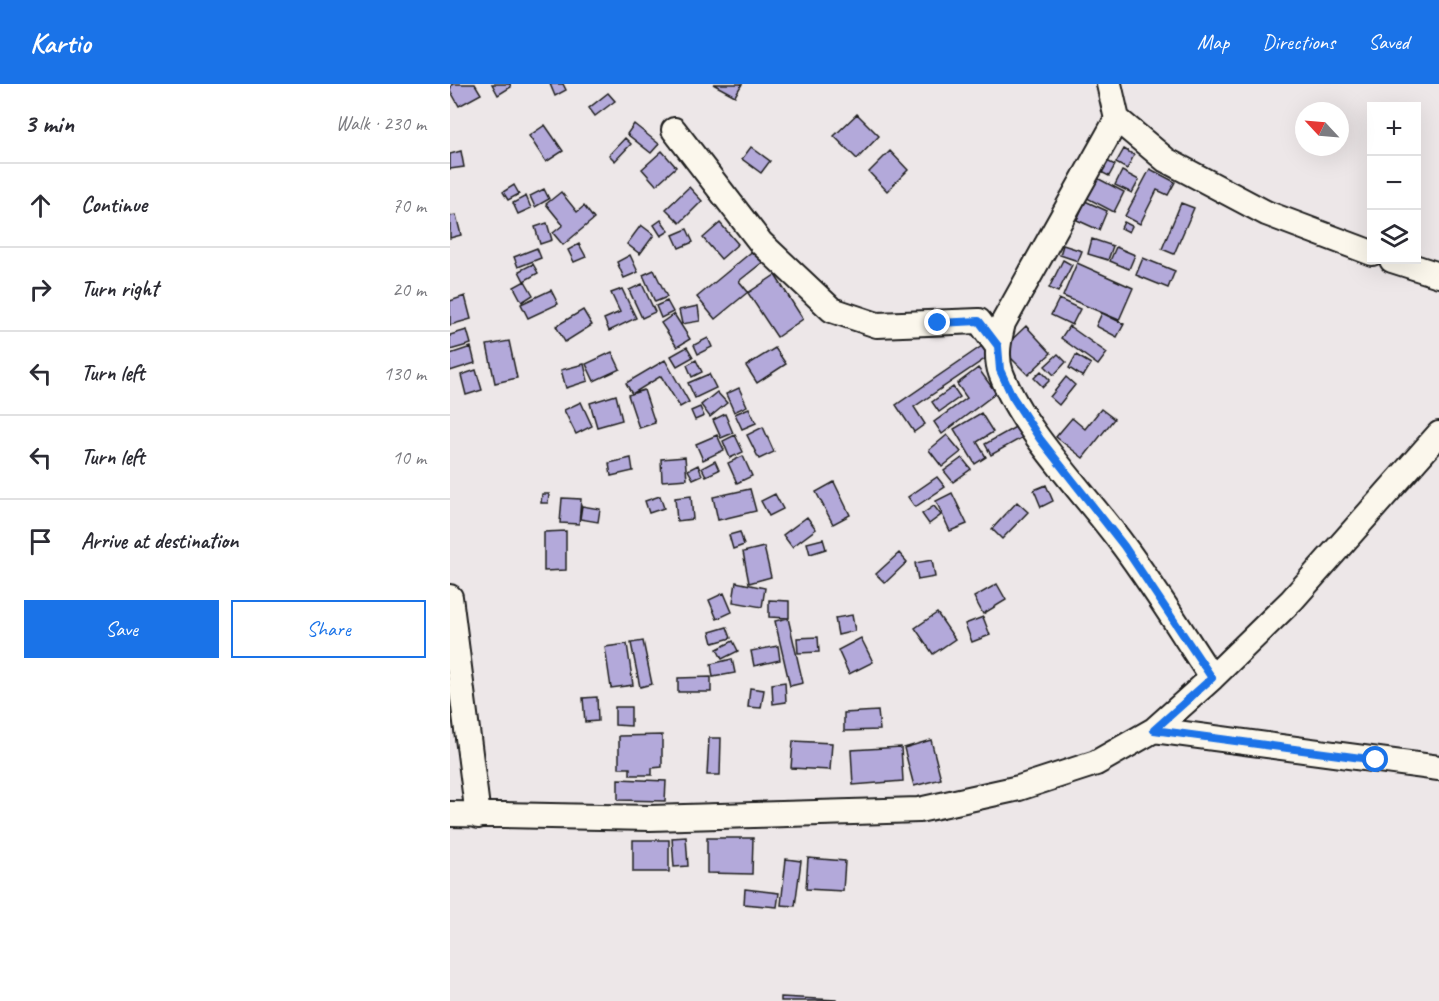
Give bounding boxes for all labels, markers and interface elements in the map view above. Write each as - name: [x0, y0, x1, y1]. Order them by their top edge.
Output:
- text: Kartio: [30, 25, 91, 60]
- text: Map: [1197, 29, 1229, 55]
- text: Directions: [1262, 29, 1335, 55]
- text: Saved: [1368, 29, 1409, 55]
- north arrow: [1295, 102, 1349, 156]
- map controls: [1367, 102, 1421, 264]
- button: +: [1367, 102, 1421, 156]
- text: 3 min: [24, 107, 74, 140]
- text: Walk · 230 m: [336, 111, 426, 136]
- button: −: [1367, 156, 1421, 210]
- icon: ahead: [24, 189, 57, 222]
- text: Continue: [81, 191, 147, 219]
- text: 70 m: [392, 193, 426, 218]
- button: layers: [1367, 210, 1421, 264]
- icon: right: [24, 273, 57, 306]
- text: Turn right: [81, 275, 158, 303]
- text: 20 m: [392, 277, 426, 302]
- route end: [924, 309, 950, 335]
- icon: left: [24, 357, 57, 390]
- text: Turn left: [81, 359, 145, 387]
- text: 130 m: [383, 361, 426, 386]
- icon: left: [24, 441, 57, 474]
- text: Turn left: [81, 443, 145, 471]
- text: 10 m: [392, 445, 426, 470]
- icon: arrive: [24, 525, 57, 558]
- text: Arrive at destination: [81, 527, 238, 555]
- button: Save: [24, 600, 219, 658]
- button: Share: [231, 600, 426, 658]
- route start: [1362, 746, 1388, 772]

